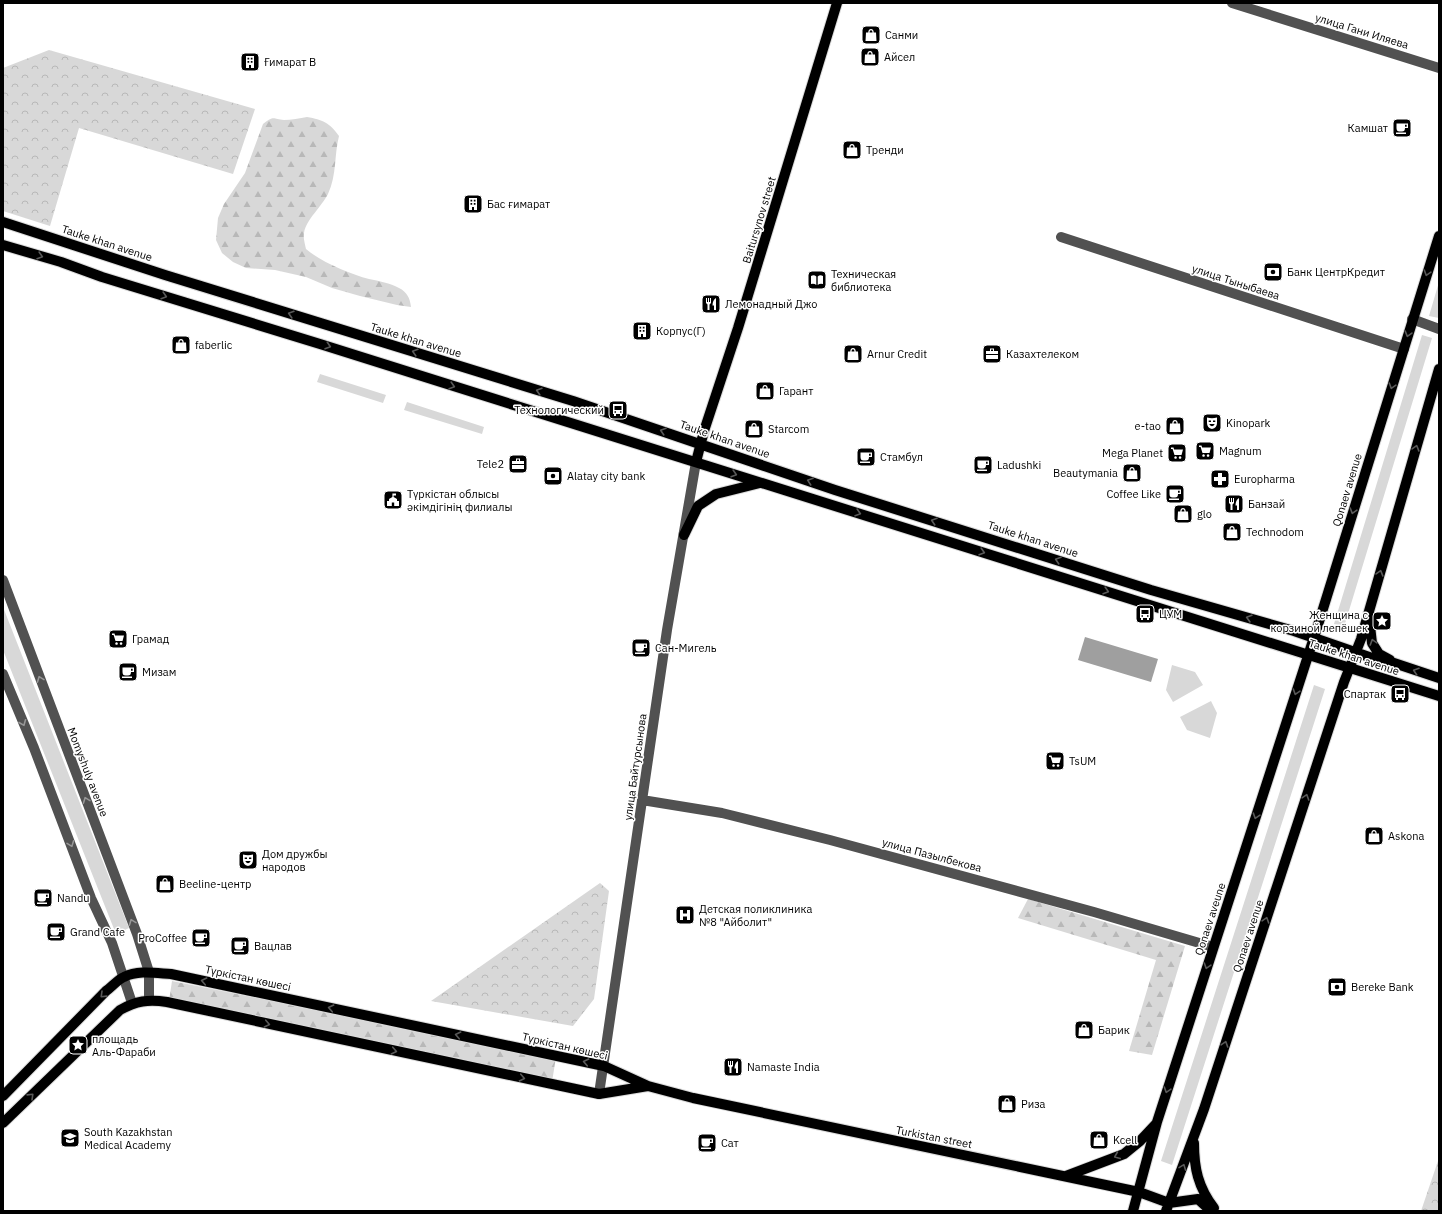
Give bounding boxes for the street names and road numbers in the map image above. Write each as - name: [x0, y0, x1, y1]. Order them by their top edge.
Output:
- street label: улица Гани Иляева: [1314, 10, 1410, 52]
- street label: Baitursynov street: [739, 175, 779, 265]
- street label: Tauke khan avenue: [60, 222, 154, 264]
- street label: улица Тыныбаева: [1190, 261, 1282, 303]
- street label: Tauke khan avenue: [369, 320, 463, 360]
- street label: Tauke khan avenue: [678, 417, 772, 461]
- street label: Qonaev avenue: [1329, 452, 1365, 528]
- street label: Tauke khan avenue: [986, 518, 1080, 560]
- street label: Tauke khan avenue: [1307, 636, 1401, 678]
- street label: улица Байтурсынова: [621, 713, 649, 821]
- street label: Momyshuly avenue: [65, 725, 111, 819]
- street label: улица Пазылбекова: [881, 835, 983, 875]
- street label: Qonaev aveune: [1192, 881, 1228, 957]
- street label: Qonaev avenue: [1230, 898, 1266, 974]
- street label: Түркістан көшесі: [204, 962, 292, 994]
- street label: Түркістан көшесі: [521, 1029, 609, 1063]
- street label: Turkistan street: [895, 1123, 974, 1151]

